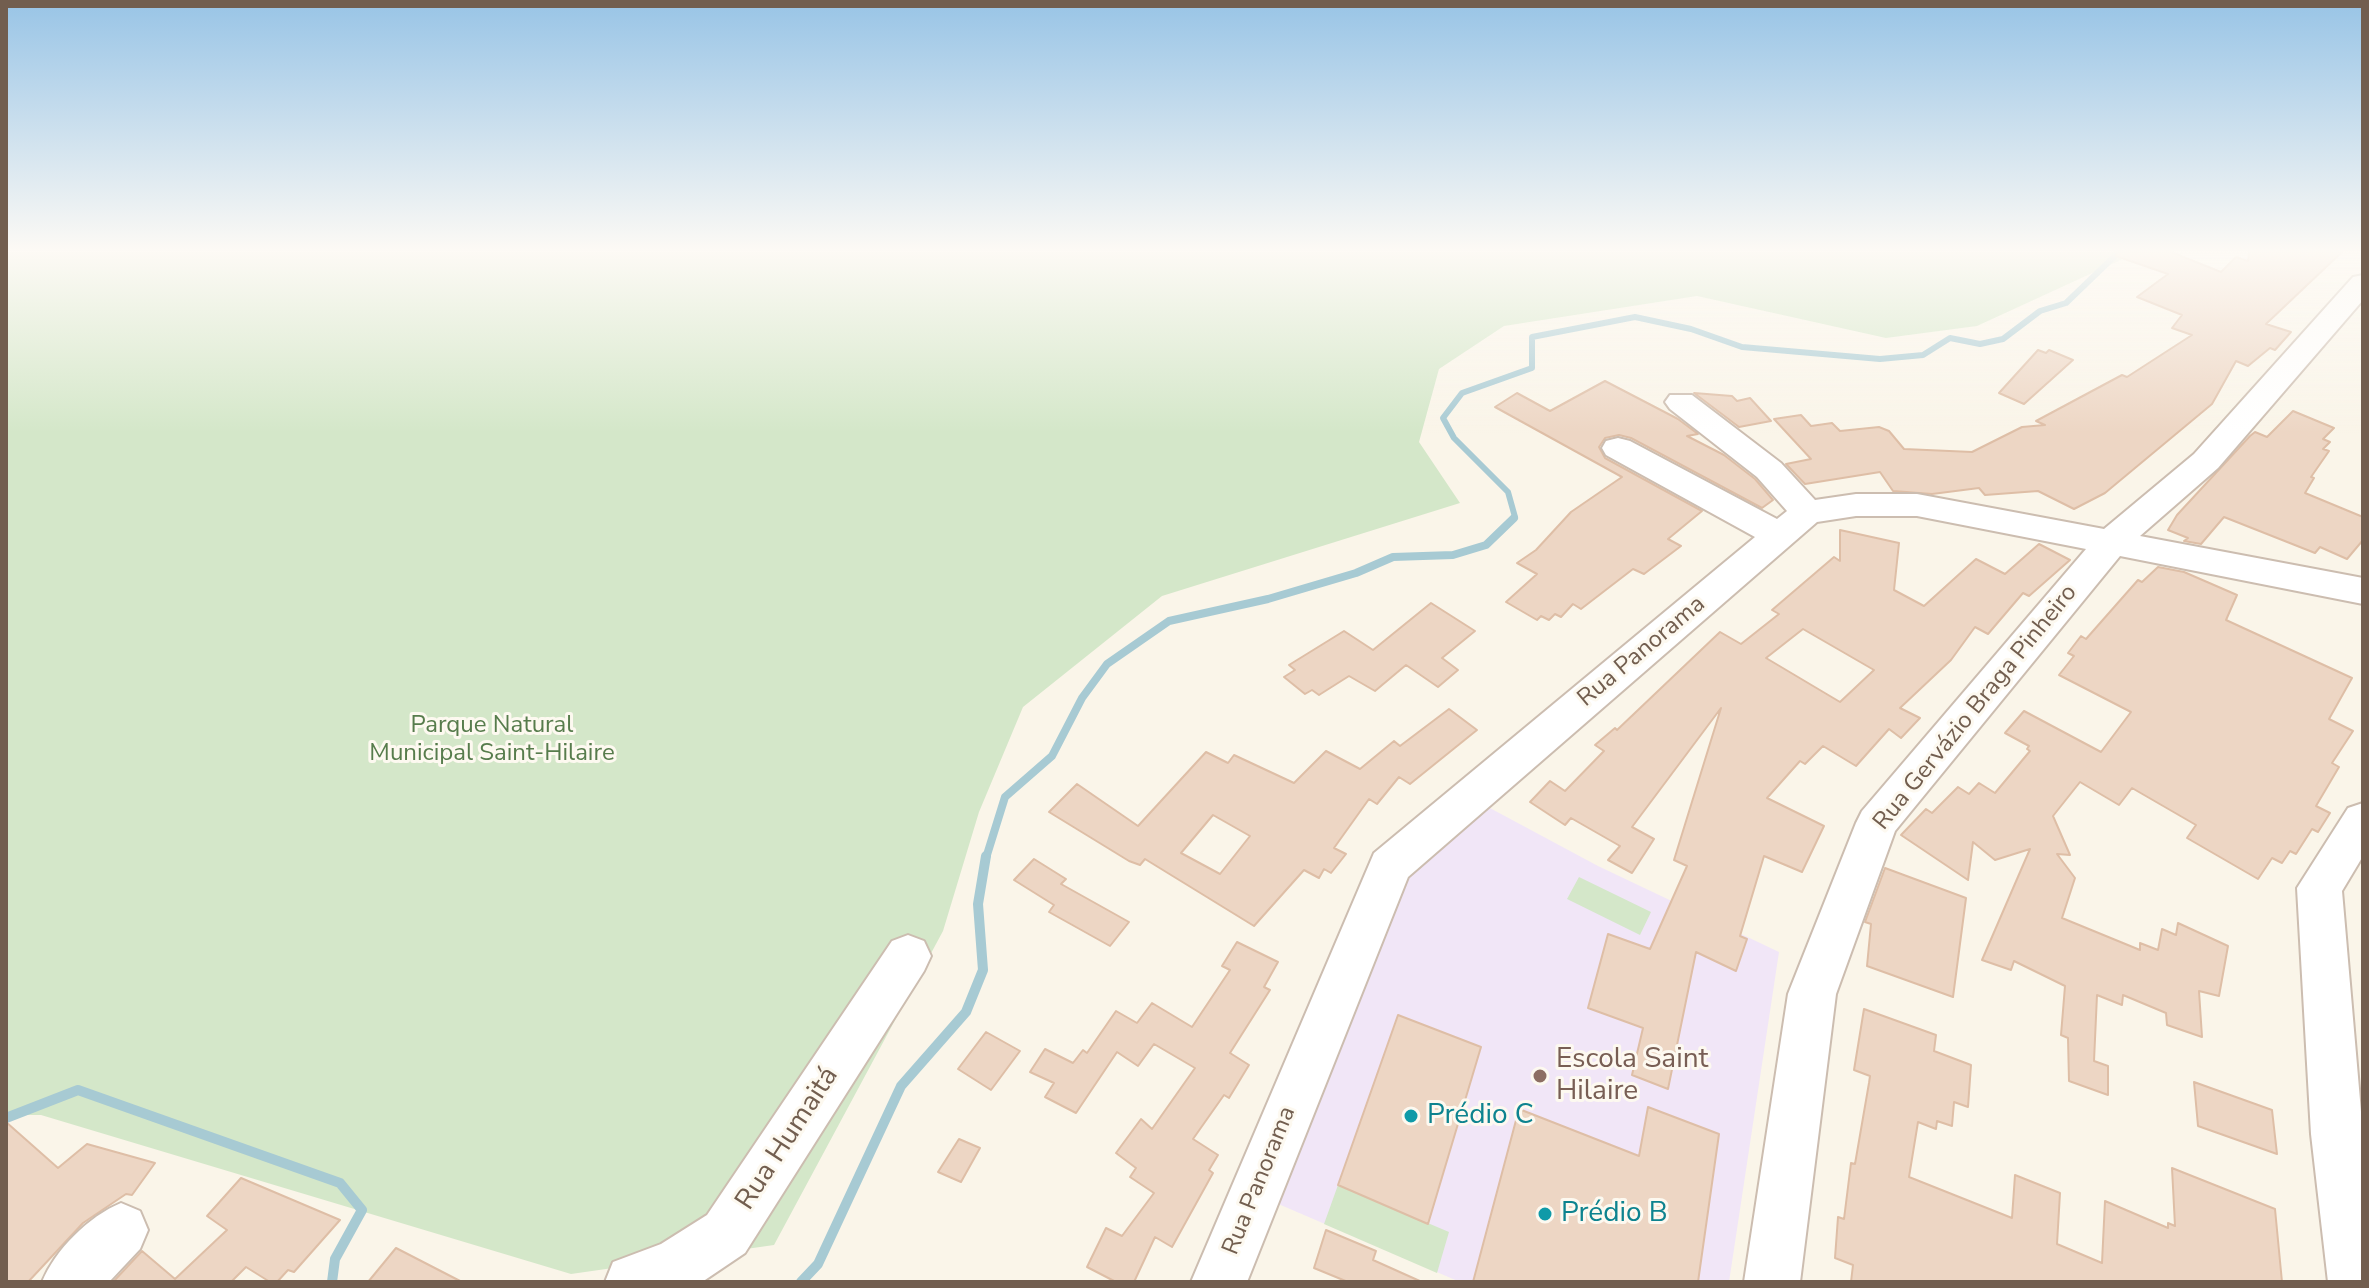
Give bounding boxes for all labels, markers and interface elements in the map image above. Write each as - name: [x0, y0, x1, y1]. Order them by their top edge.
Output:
- street label: Rua Gervázio Braga Pinheiro: [1868, 579, 2084, 837]
- street label: Rua Panorama: [1573, 590, 1711, 714]
- park label: Parque Natural Municipal Saint-Hilaire: [369, 712, 615, 768]
- place label: Escola Saint Hilaire: [1556, 1043, 1708, 1109]
- street label: Rua Humaitá: [729, 1061, 847, 1217]
- marker: Escola Saint Hilaire: [1531, 1067, 1549, 1085]
- place label: Prédio C: [1427, 1099, 1534, 1133]
- street label: Rua Panorama: [1217, 1103, 1303, 1259]
- marker: Prédio C: [1402, 1107, 1420, 1125]
- place label: Prédio B: [1561, 1197, 1668, 1231]
- marker: Prédio B: [1536, 1205, 1554, 1223]

